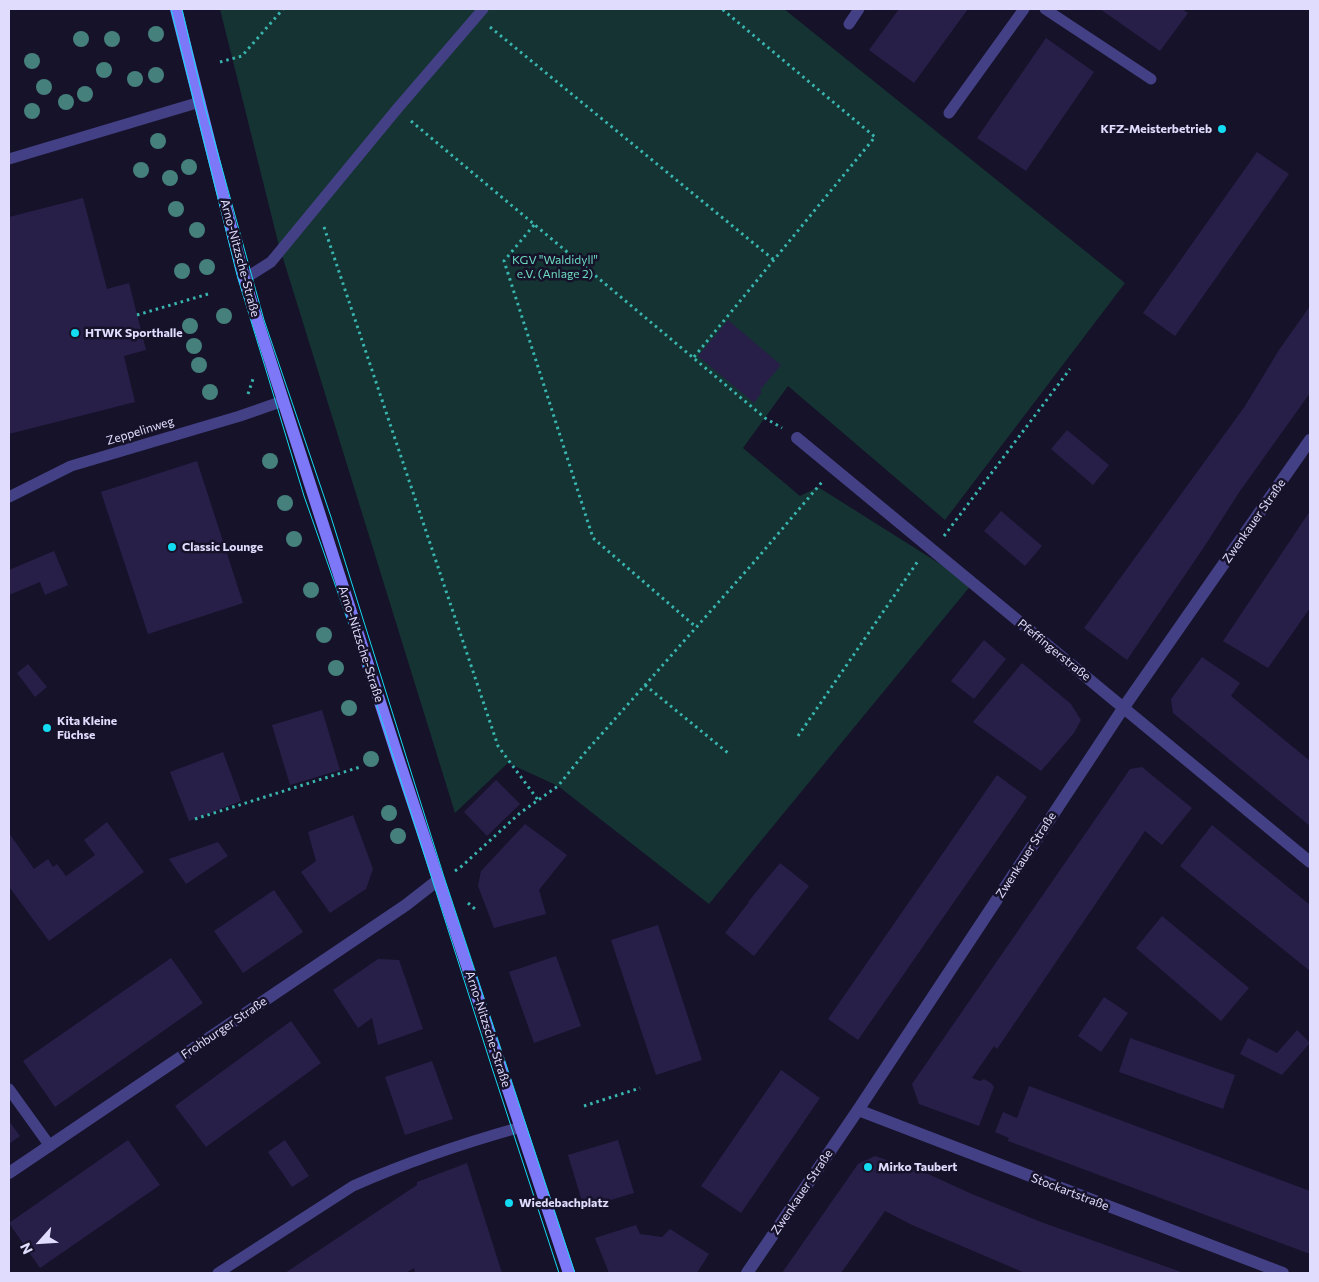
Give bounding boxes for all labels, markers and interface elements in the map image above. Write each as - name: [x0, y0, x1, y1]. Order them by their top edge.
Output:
- place label: KFZ-Meisterbetrieb: [1101, 122, 1212, 136]
- marker: KFZ-Meisterbetrieb: [1216, 123, 1228, 135]
- street label: Arno-Nitzsche-Straße: [217, 198, 263, 318]
- park label: KGV "Waldidyll" e.V. (Anlage 2): [512, 253, 598, 281]
- place label: HTWK Sporthalle: [85, 326, 183, 340]
- marker: HTWK Sporthalle: [69, 327, 81, 339]
- street label: Zeppelinweg: [104, 414, 176, 448]
- street label: Zwenkauer Straße: [1220, 476, 1288, 566]
- place label: Classic Lounge: [182, 540, 263, 554]
- marker: Classic Lounge: [166, 541, 178, 553]
- street label: Arno-Nitzsche-Straße: [335, 584, 387, 704]
- street label: Pfeffingerstraße: [1015, 616, 1093, 684]
- place label: Kita Kleine Füchse: [57, 714, 117, 742]
- marker: Kita Kleine Füchse: [41, 722, 53, 734]
- street label: Zwenkauer Straße: [993, 809, 1059, 901]
- street label: Arno-Nitzsche-Straße: [462, 969, 514, 1089]
- street label: Frohburger Straße: [178, 994, 270, 1062]
- street label: Zwenkauer Straße: [768, 1147, 836, 1237]
- place label: Mirko Taubert: [878, 1160, 957, 1174]
- marker: Mirko Taubert: [862, 1161, 874, 1173]
- street label: Stockartstraße: [1029, 1171, 1111, 1213]
- place label: Wiedebachplatz: [519, 1196, 609, 1210]
- marker: Wiedebachplatz: [503, 1197, 515, 1209]
- north arrow: [15, 1217, 65, 1267]
- text: N: [16, 1240, 36, 1257]

